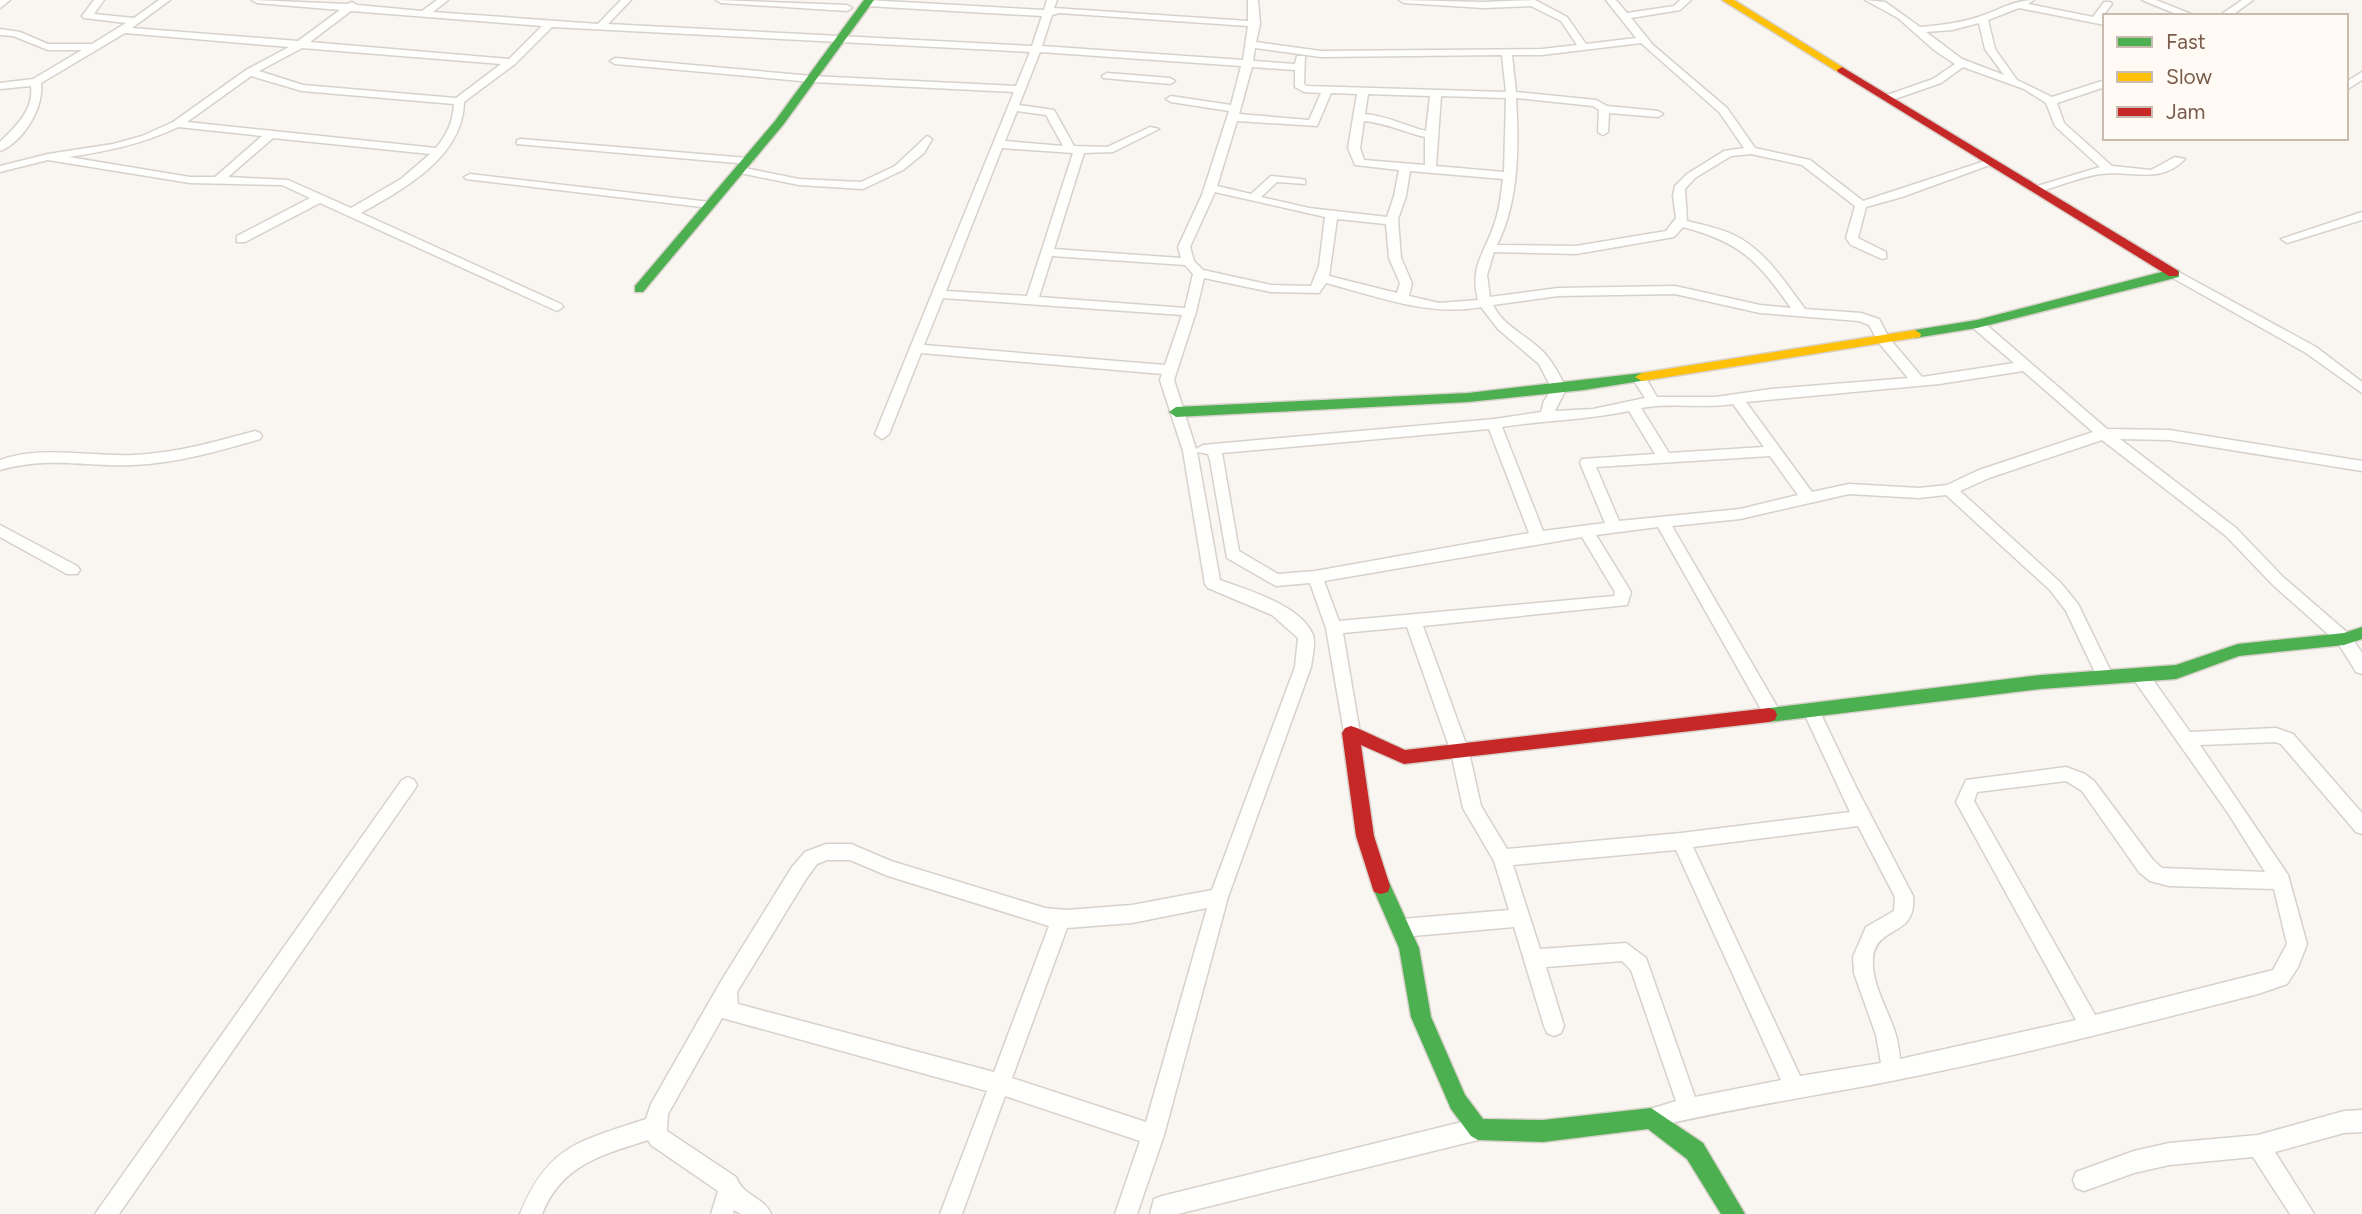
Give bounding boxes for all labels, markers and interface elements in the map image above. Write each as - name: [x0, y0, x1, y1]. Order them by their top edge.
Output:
- legend: [2103, 14, 2348, 140]
- text: Fast: [2166, 29, 2206, 54]
- text: Slow: [2166, 64, 2212, 89]
- text: Jam: [2166, 99, 2205, 124]

